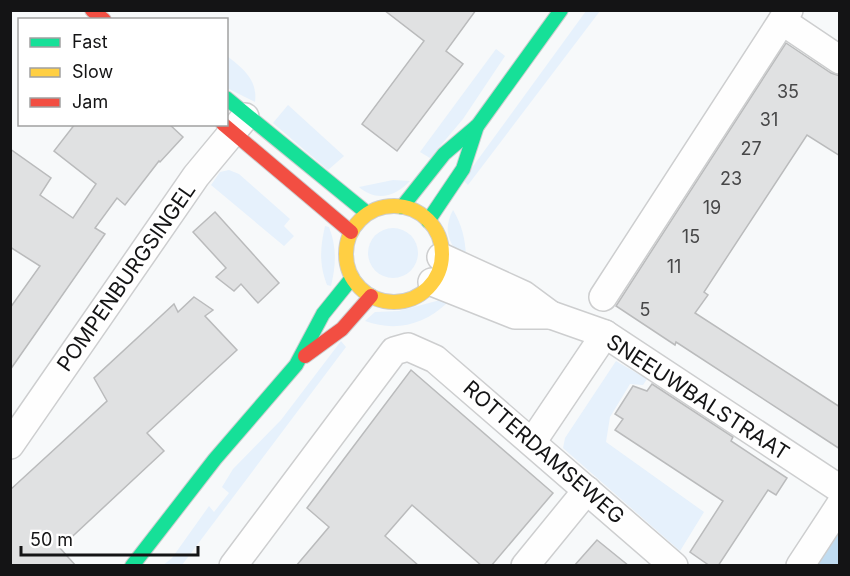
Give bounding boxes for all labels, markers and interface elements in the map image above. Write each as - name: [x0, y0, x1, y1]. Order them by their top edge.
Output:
- legend: [18, 18, 228, 126]
- text: Fast: [72, 31, 108, 52]
- text: Slow: [72, 61, 113, 82]
- house number: 35: [777, 81, 799, 102]
- text: Jam: [72, 91, 108, 112]
- house number: 31: [760, 109, 778, 130]
- house number: 27: [740, 138, 762, 159]
- house number: 23: [720, 168, 742, 189]
- street label: POMPENBURGSINGEL: [52, 178, 200, 376]
- house number: 19: [703, 197, 721, 218]
- house number: 15: [682, 226, 700, 247]
- house number: 11: [667, 256, 681, 277]
- house number: 5: [640, 299, 650, 320]
- street label: SNEEUWBALSTRAAT: [602, 329, 794, 465]
- street label: ROTTERDAMSEWEG: [458, 375, 630, 529]
- scale bar: [21, 519, 198, 557]
- text: 50 m: [30, 529, 73, 550]

